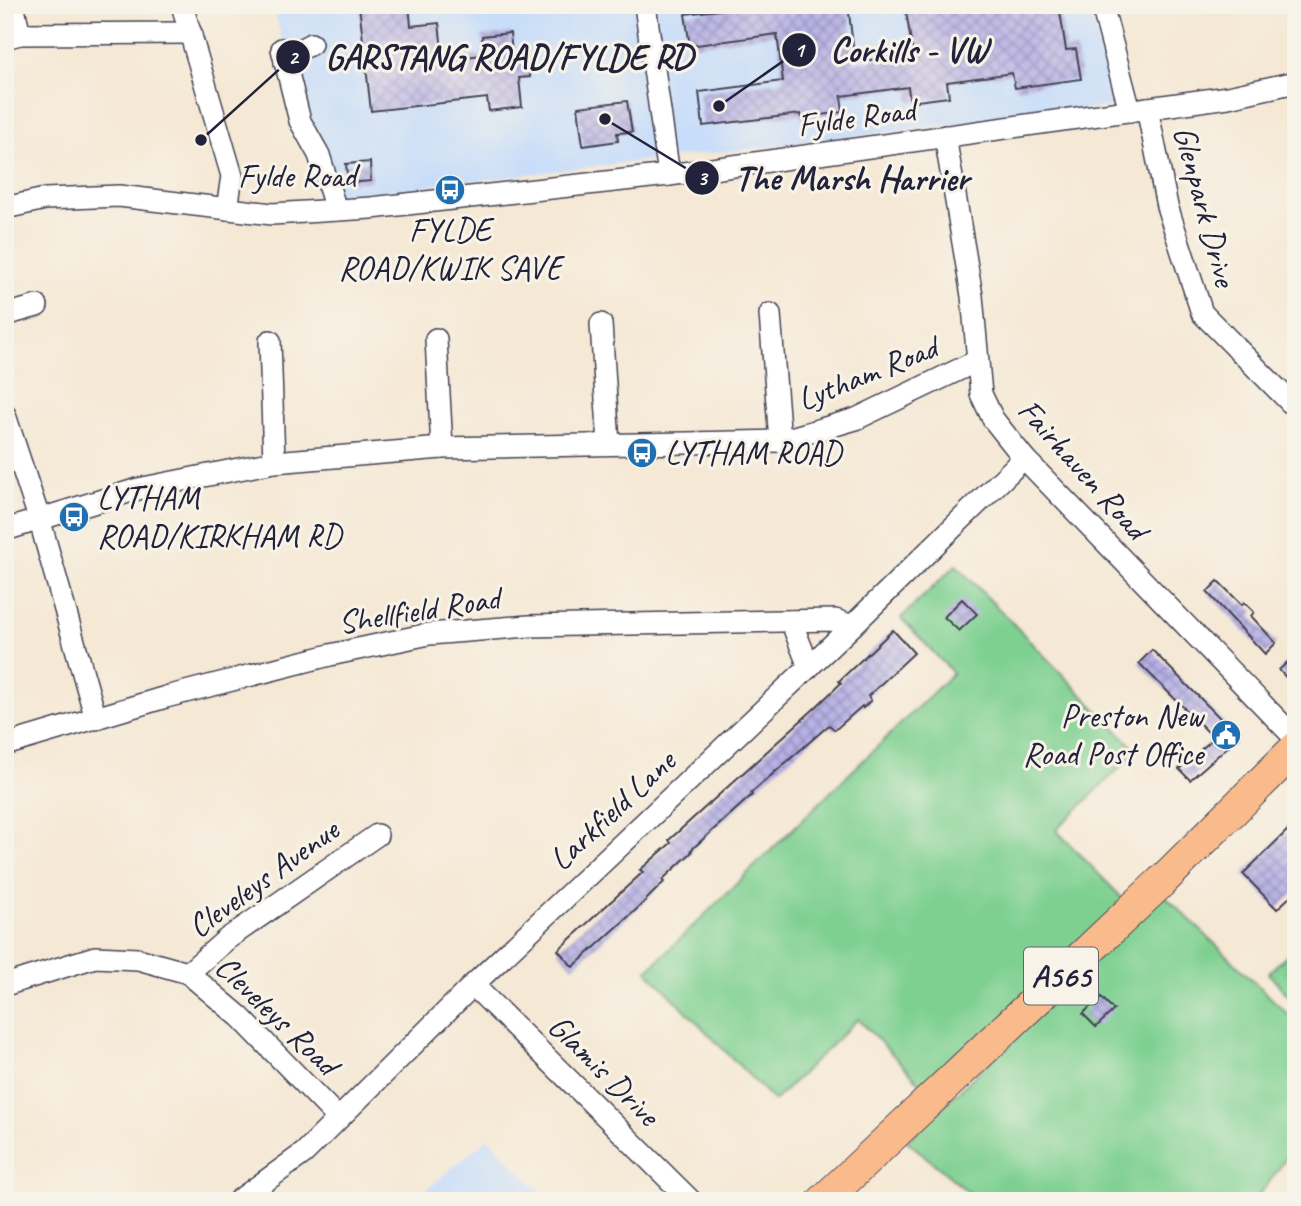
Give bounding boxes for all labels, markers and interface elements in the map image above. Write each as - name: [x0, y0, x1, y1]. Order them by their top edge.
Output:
- callout: Corkills - VW: [781, 22, 1002, 78]
- text: Corkills - VW: [830, 28, 992, 73]
- callout: GARSTANG ROAD/FYLDE RD: [276, 29, 708, 85]
- text: GARSTANG ROAD/FYLDE RD: [325, 35, 696, 80]
- text: 1: [794, 37, 806, 63]
- text: 2: [288, 44, 300, 70]
- street label: Fylde Road: [795, 87, 922, 146]
- street label: Glenpark Drive: [1163, 121, 1247, 293]
- callout: The Marsh Harrier: [685, 150, 984, 206]
- street label: Fylde Road: [238, 155, 361, 197]
- text: The Marsh Harrier: [735, 156, 973, 201]
- text: 3: [697, 165, 709, 191]
- bus stop icon: FYLDE ROAD/KWIK SAVE: [433, 173, 467, 207]
- place label: FYLDE ROAD/KWIK SAVE: [338, 209, 566, 289]
- street label: Lytham Road: [791, 324, 948, 420]
- street label: Fairhaven Road: [1009, 390, 1161, 552]
- place label: LYTHAM ROAD: [665, 432, 844, 474]
- bus stop icon: LYTHAM ROAD: [625, 436, 659, 470]
- place label: LYTHAM ROAD/KIRKHAM RD: [97, 477, 344, 557]
- bus stop icon: LYTHAM ROAD/KIRKHAM RD: [57, 500, 91, 534]
- street label: Shellfield Road: [335, 576, 508, 643]
- place label: Preston New Road Post Office: [1023, 695, 1206, 775]
- public building icon: Preston New Road Post Office: [1209, 718, 1243, 752]
- street label: Larkfield Lane: [540, 739, 686, 879]
- street label: Cleveleys Avenue: [179, 808, 349, 947]
- street label: Cleveleys Road: [206, 946, 351, 1088]
- road number: A565: [1024, 947, 1098, 1004]
- street label: Glamis Drive: [539, 1005, 670, 1136]

